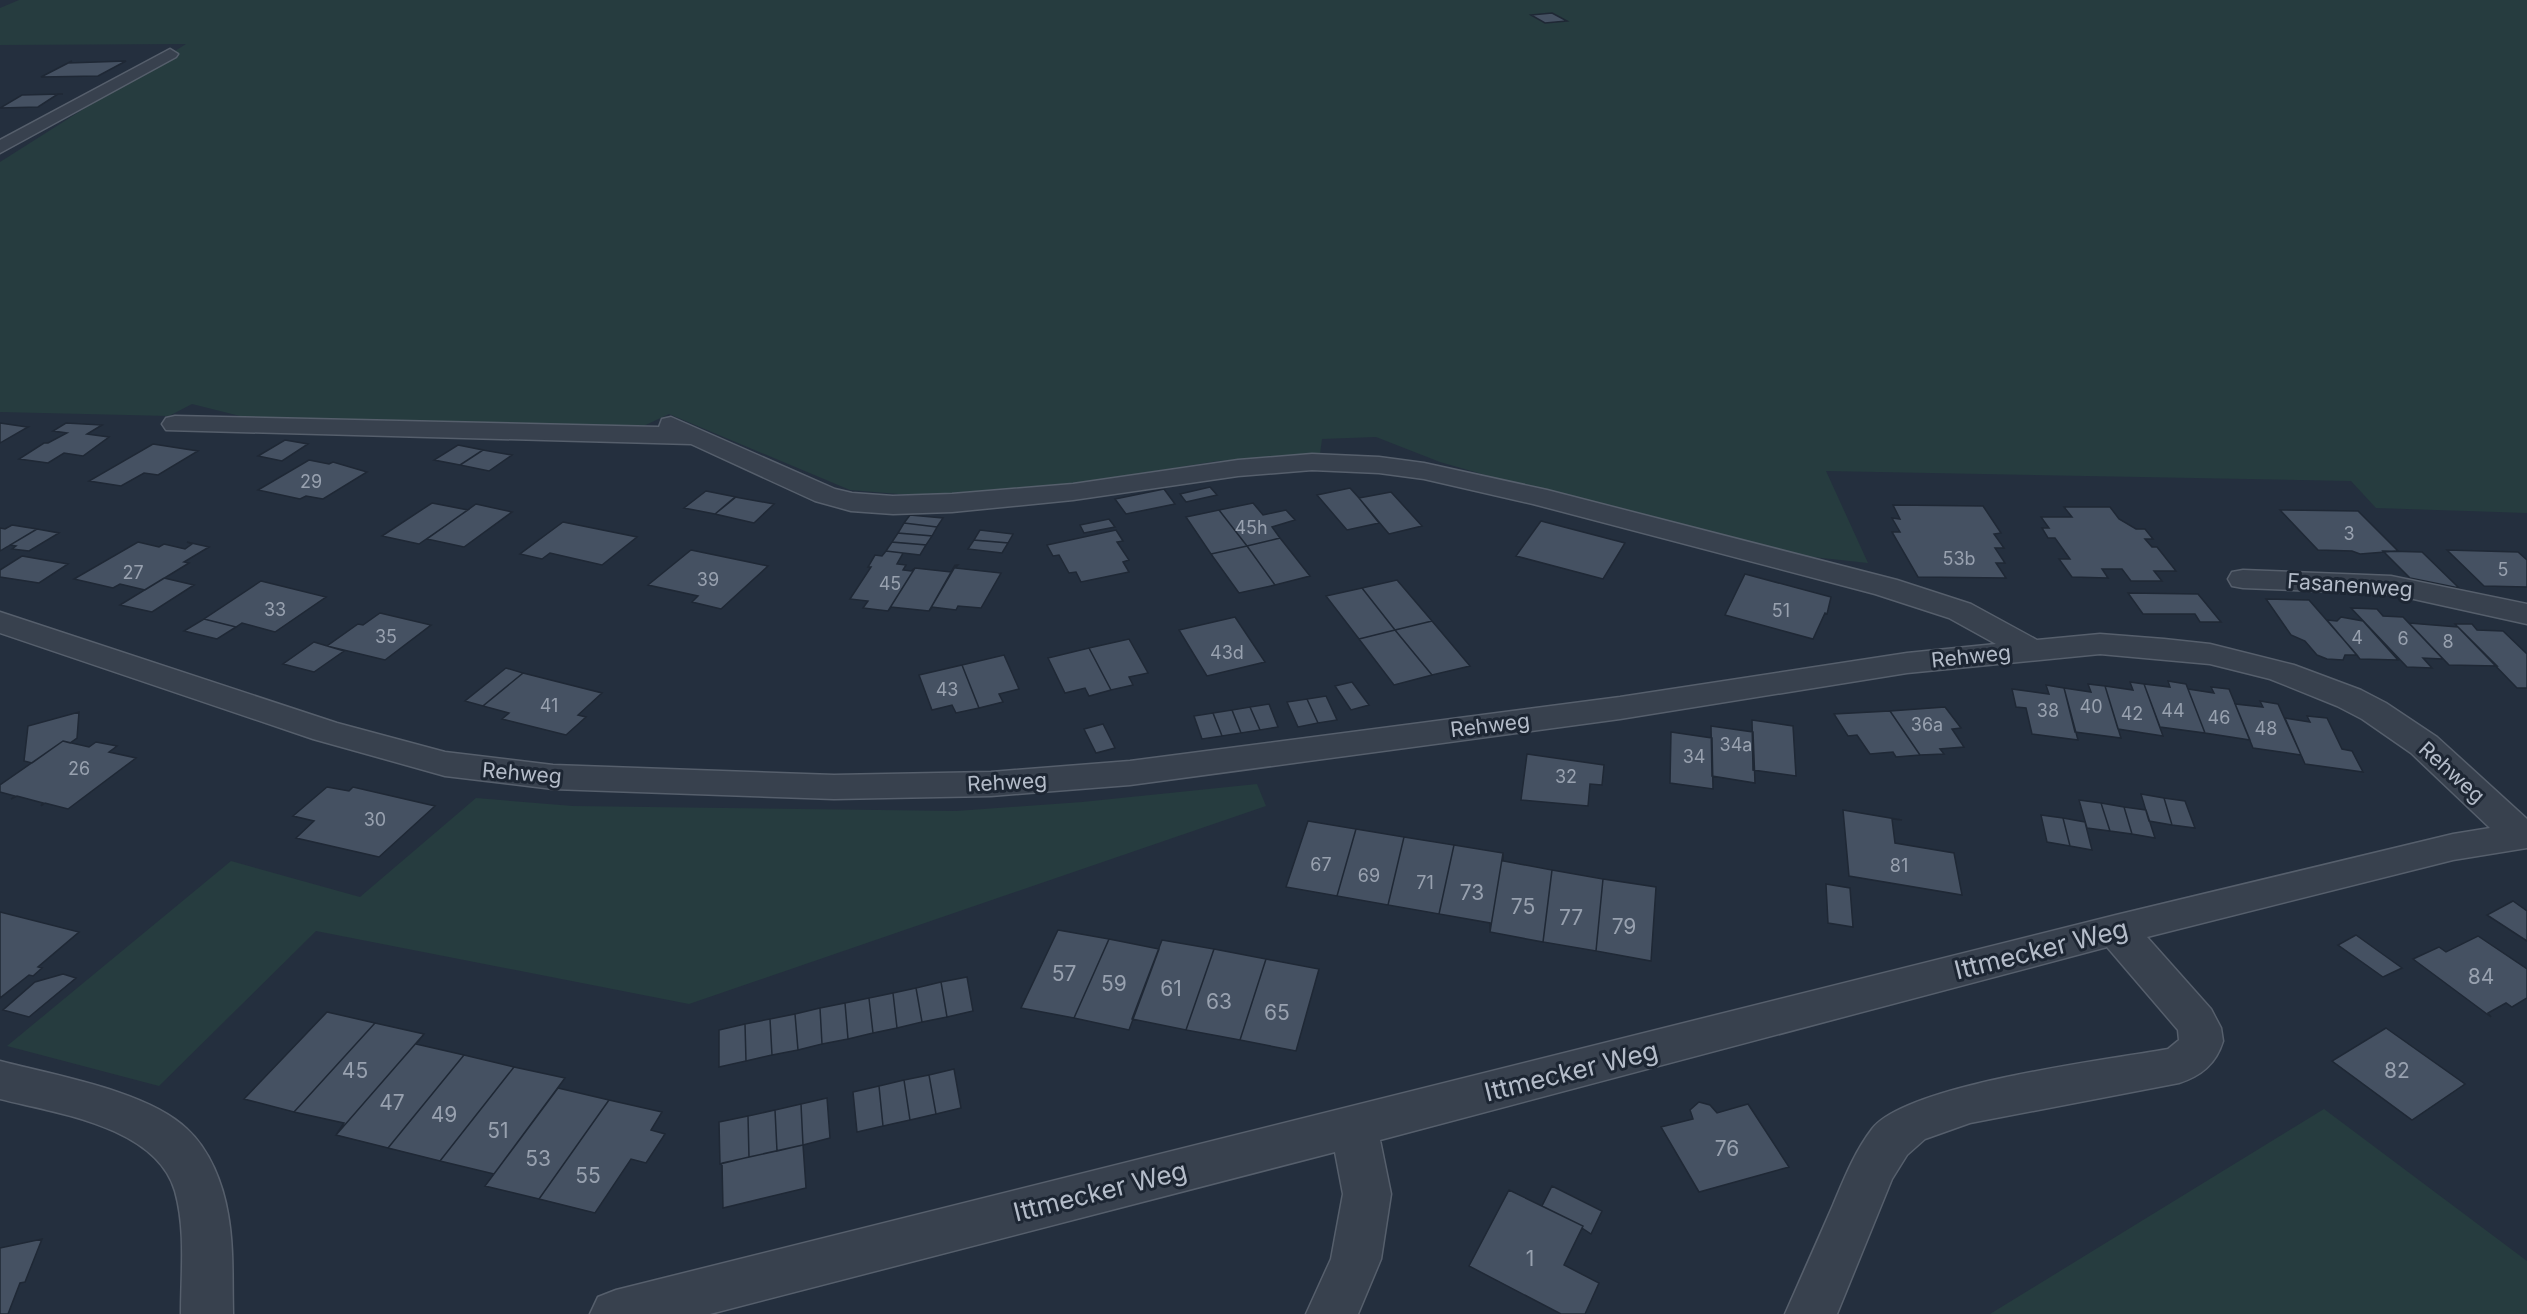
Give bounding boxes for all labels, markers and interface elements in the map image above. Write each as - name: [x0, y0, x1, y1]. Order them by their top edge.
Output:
- house number: 29: [300, 471, 322, 492]
- house number: 45h: [1234, 517, 1268, 538]
- house number: 3: [2343, 523, 2355, 544]
- house number: 53b: [1942, 548, 1976, 569]
- house number: 5: [2498, 559, 2508, 580]
- house number: 27: [122, 562, 144, 583]
- street label: Fasanenweg: [2287, 568, 2413, 602]
- house number: 39: [697, 569, 719, 590]
- house number: 45: [879, 573, 901, 594]
- house number: 33: [264, 599, 286, 620]
- house number: 51: [1772, 600, 1790, 621]
- house number: 35: [375, 626, 397, 647]
- house number: 4: [2351, 627, 2363, 648]
- house number: 6: [2397, 628, 2409, 649]
- house number: 8: [2442, 631, 2454, 652]
- street label: Rehweg: [1930, 639, 2012, 673]
- house number: 43d: [1210, 642, 1244, 663]
- house number: 43: [936, 679, 958, 700]
- house number: 41: [540, 695, 558, 716]
- house number: 40: [2080, 696, 2102, 717]
- house number: 38: [2037, 700, 2059, 721]
- house number: 44: [2161, 700, 2185, 721]
- house number: 42: [2121, 703, 2143, 724]
- house number: 46: [2208, 707, 2230, 728]
- street label: Rehweg: [1449, 708, 1531, 742]
- house number: 36a: [1911, 714, 1943, 735]
- house number: 48: [2255, 718, 2277, 739]
- house number: 34a: [1720, 734, 1752, 755]
- street label: Rehweg: [2414, 736, 2490, 808]
- house number: 34: [1683, 746, 1705, 767]
- street label: Rehweg: [481, 757, 563, 789]
- house number: 26: [68, 758, 90, 779]
- house number: 32: [1555, 766, 1577, 787]
- street label: Rehweg: [967, 767, 1047, 797]
- house number: 30: [364, 809, 386, 830]
- house number: 67: [1310, 854, 1332, 875]
- house number: 81: [1890, 855, 1908, 876]
- house number: 69: [1358, 865, 1380, 886]
- house number: 71: [1416, 872, 1434, 893]
- house number: 73: [1460, 880, 1484, 905]
- house number: 75: [1511, 894, 1535, 919]
- house number: 77: [1559, 905, 1583, 930]
- street label: Ittmecker Weg: [1951, 912, 2131, 986]
- house number: 79: [1612, 914, 1636, 939]
- house number: 57: [1052, 961, 1076, 986]
- house number: 84: [2468, 964, 2494, 989]
- house number: 59: [1101, 971, 1127, 996]
- house number: 61: [1160, 976, 1182, 1001]
- house number: 63: [1206, 989, 1232, 1014]
- house number: 65: [1264, 1000, 1290, 1025]
- street label: Ittmecker Weg: [1481, 1034, 1661, 1108]
- house number: 45: [342, 1058, 368, 1083]
- house number: 82: [2384, 1058, 2410, 1083]
- house number: 47: [379, 1090, 405, 1115]
- house number: 49: [431, 1102, 457, 1127]
- house number: 51: [487, 1118, 509, 1143]
- house number: 76: [1715, 1136, 1739, 1161]
- house number: 53: [525, 1146, 551, 1171]
- street label: Ittmecker Weg: [1010, 1154, 1190, 1228]
- house number: 55: [575, 1163, 601, 1188]
- house number: 1: [1526, 1246, 1534, 1271]

